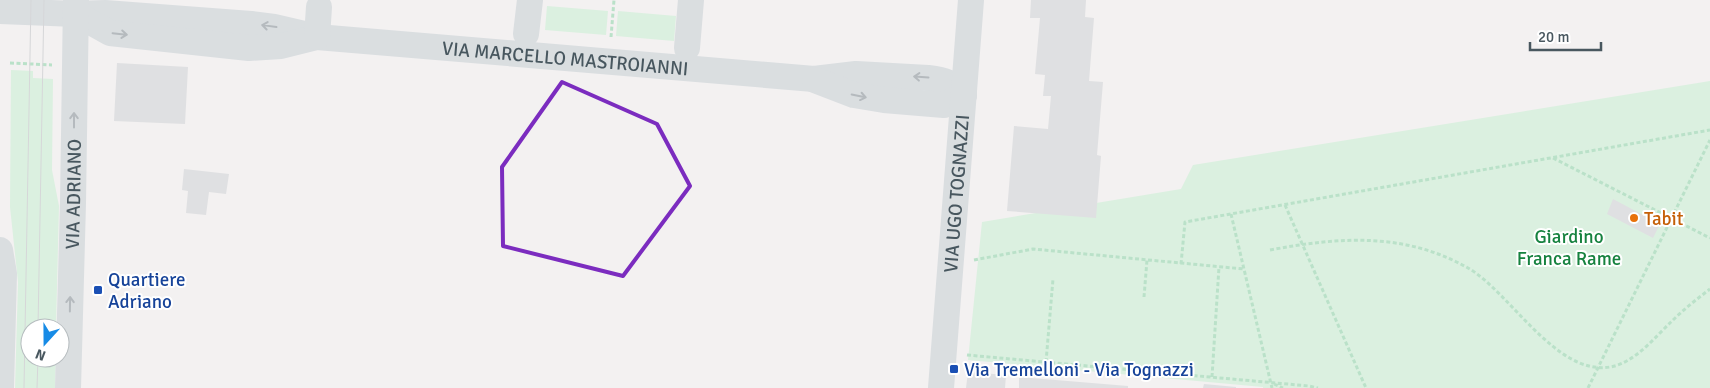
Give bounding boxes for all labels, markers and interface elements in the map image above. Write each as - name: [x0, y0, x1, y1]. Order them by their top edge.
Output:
- scale bar: [1530, 20, 1601, 52]
- one-way arrow: [261, 21, 277, 31]
- text: 20 m: [1538, 28, 1569, 46]
- one-way arrow: [111, 29, 127, 39]
- street label: VIA MARCELLO MASTROIANNI: [441, 37, 689, 81]
- one-way arrow: [913, 73, 929, 82]
- one-way arrow: [851, 92, 867, 101]
- one-way arrow: [69, 112, 79, 128]
- street label: VIA UGO TOGNAZZI: [939, 114, 975, 274]
- street label: VIA ADRIANO: [61, 139, 87, 250]
- place label: Tabit: [1644, 207, 1684, 231]
- marker: Tabit: [1628, 212, 1640, 224]
- park label: Giardino Franca Rame: [1517, 225, 1621, 271]
- place label: Quartiere Adriano: [108, 268, 185, 314]
- marker: Quartiere Adriano: [92, 284, 104, 296]
- one-way arrow: [65, 297, 74, 313]
- north arrow: [20, 318, 70, 368]
- text: N: [33, 345, 48, 364]
- place label: Via Tremelloni - Via Tognazzi: [964, 358, 1194, 382]
- marker: Via Tremelloni - Via Tognazzi: [948, 363, 960, 375]

